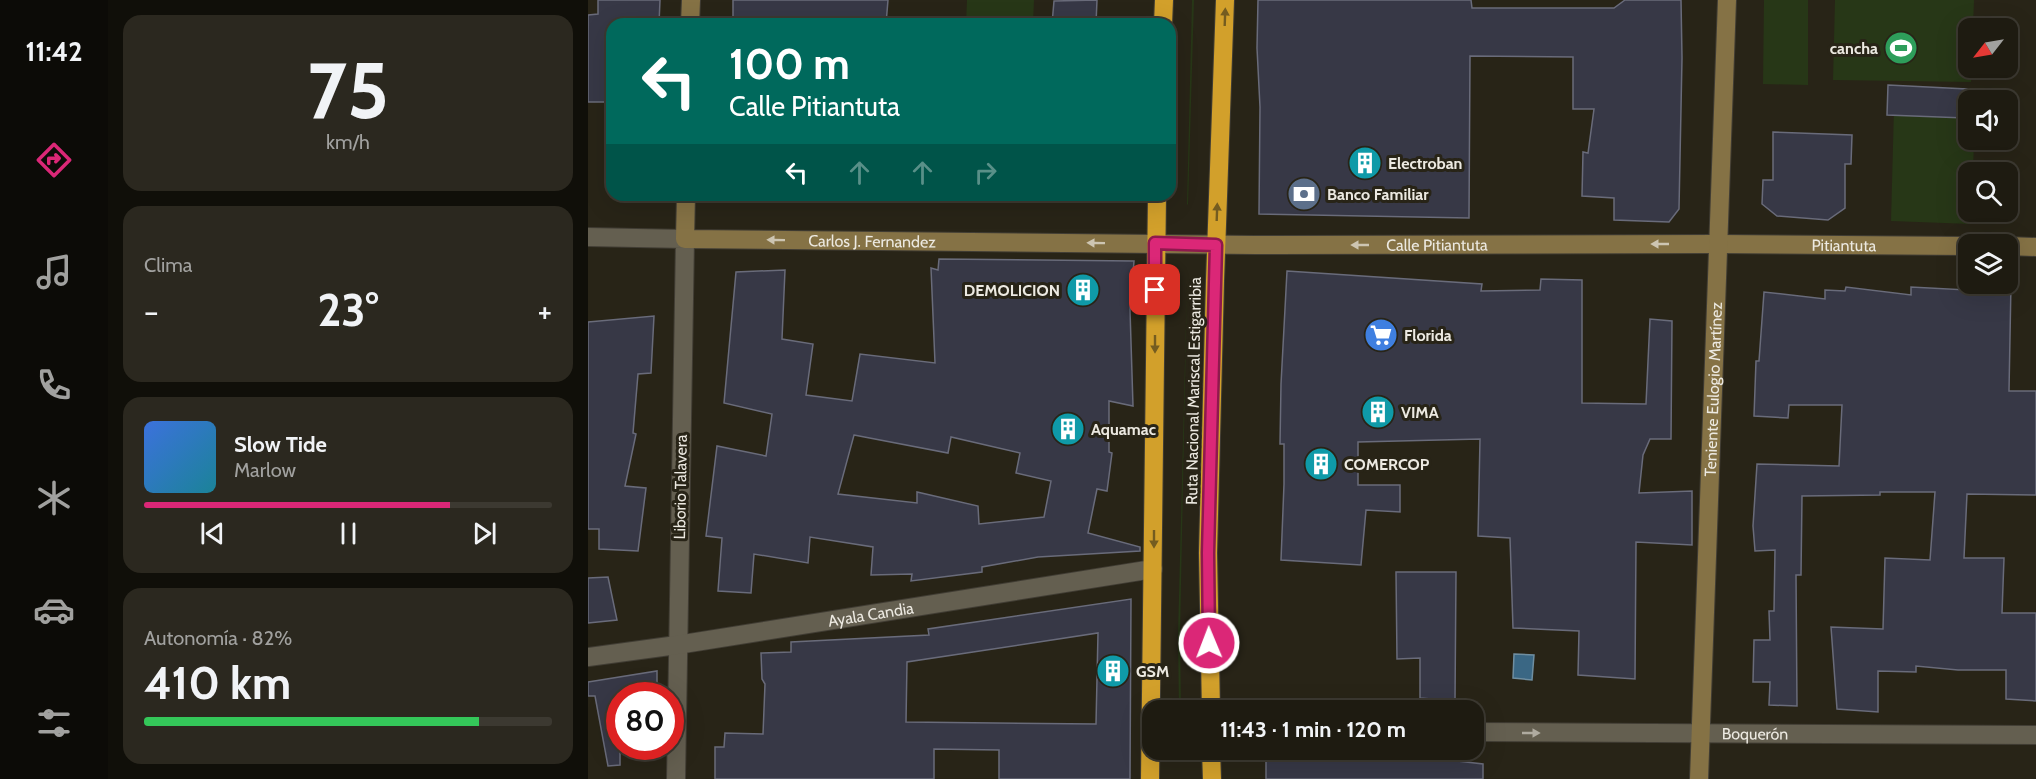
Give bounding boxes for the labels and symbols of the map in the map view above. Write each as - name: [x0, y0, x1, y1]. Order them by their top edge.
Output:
- one-way arrow: [1220, 7, 1229, 26]
- north arrow: [1958, 18, 2018, 78]
- sports icon: cancha: [1883, 30, 1919, 66]
- place label: cancha: [1830, 39, 1878, 58]
- building icon: Electroban: [1347, 145, 1383, 181]
- place label: Electroban: [1388, 154, 1462, 173]
- bank icon: Banco Familiar: [1286, 176, 1322, 212]
- place label: Banco Familiar: [1327, 185, 1429, 204]
- one-way arrow: [1213, 202, 1222, 221]
- street label: Carlos J. Fernandez: [808, 231, 936, 252]
- one-way arrow: [766, 235, 785, 244]
- street label: Calle Pitiantuta: [1386, 235, 1488, 255]
- street label: Pitiantuta: [1812, 236, 1877, 255]
- one-way arrow: [1087, 238, 1106, 248]
- one-way arrow: [1651, 239, 1670, 249]
- one-way arrow: [1351, 240, 1370, 250]
- pin: [1129, 264, 1180, 315]
- building icon: DEMOLICION: [1065, 272, 1101, 308]
- street label: Ruta Nacional Mariscal Estigarribia: [1182, 277, 1205, 505]
- place label: DEMOLICION: [964, 281, 1060, 300]
- street label: Teniente Eulogio Martínez: [1701, 301, 1726, 477]
- supermarket icon: Florida: [1363, 317, 1399, 353]
- place label: Florida: [1404, 326, 1452, 345]
- one-way arrow: [1150, 334, 1159, 353]
- building icon: VIMA: [1360, 394, 1396, 430]
- place label: VIMA: [1401, 403, 1439, 422]
- building icon: Aquamac: [1050, 411, 1086, 447]
- place label: Aquamac: [1091, 420, 1156, 439]
- street label: Liborio Talavera: [670, 434, 691, 540]
- building icon: COMERCOP: [1303, 446, 1339, 482]
- place label: COMERCOP: [1344, 455, 1430, 474]
- one-way arrow: [1149, 529, 1159, 548]
- street label: Ayala Candia: [827, 598, 915, 631]
- position arrow: [1177, 611, 1241, 675]
- building icon: GSM: [1095, 653, 1131, 689]
- place label: GSM: [1136, 662, 1169, 681]
- speed limit sign: 80: [606, 682, 684, 760]
- street label: Boquerón: [1722, 724, 1788, 744]
- one-way arrow: [1522, 728, 1541, 738]

